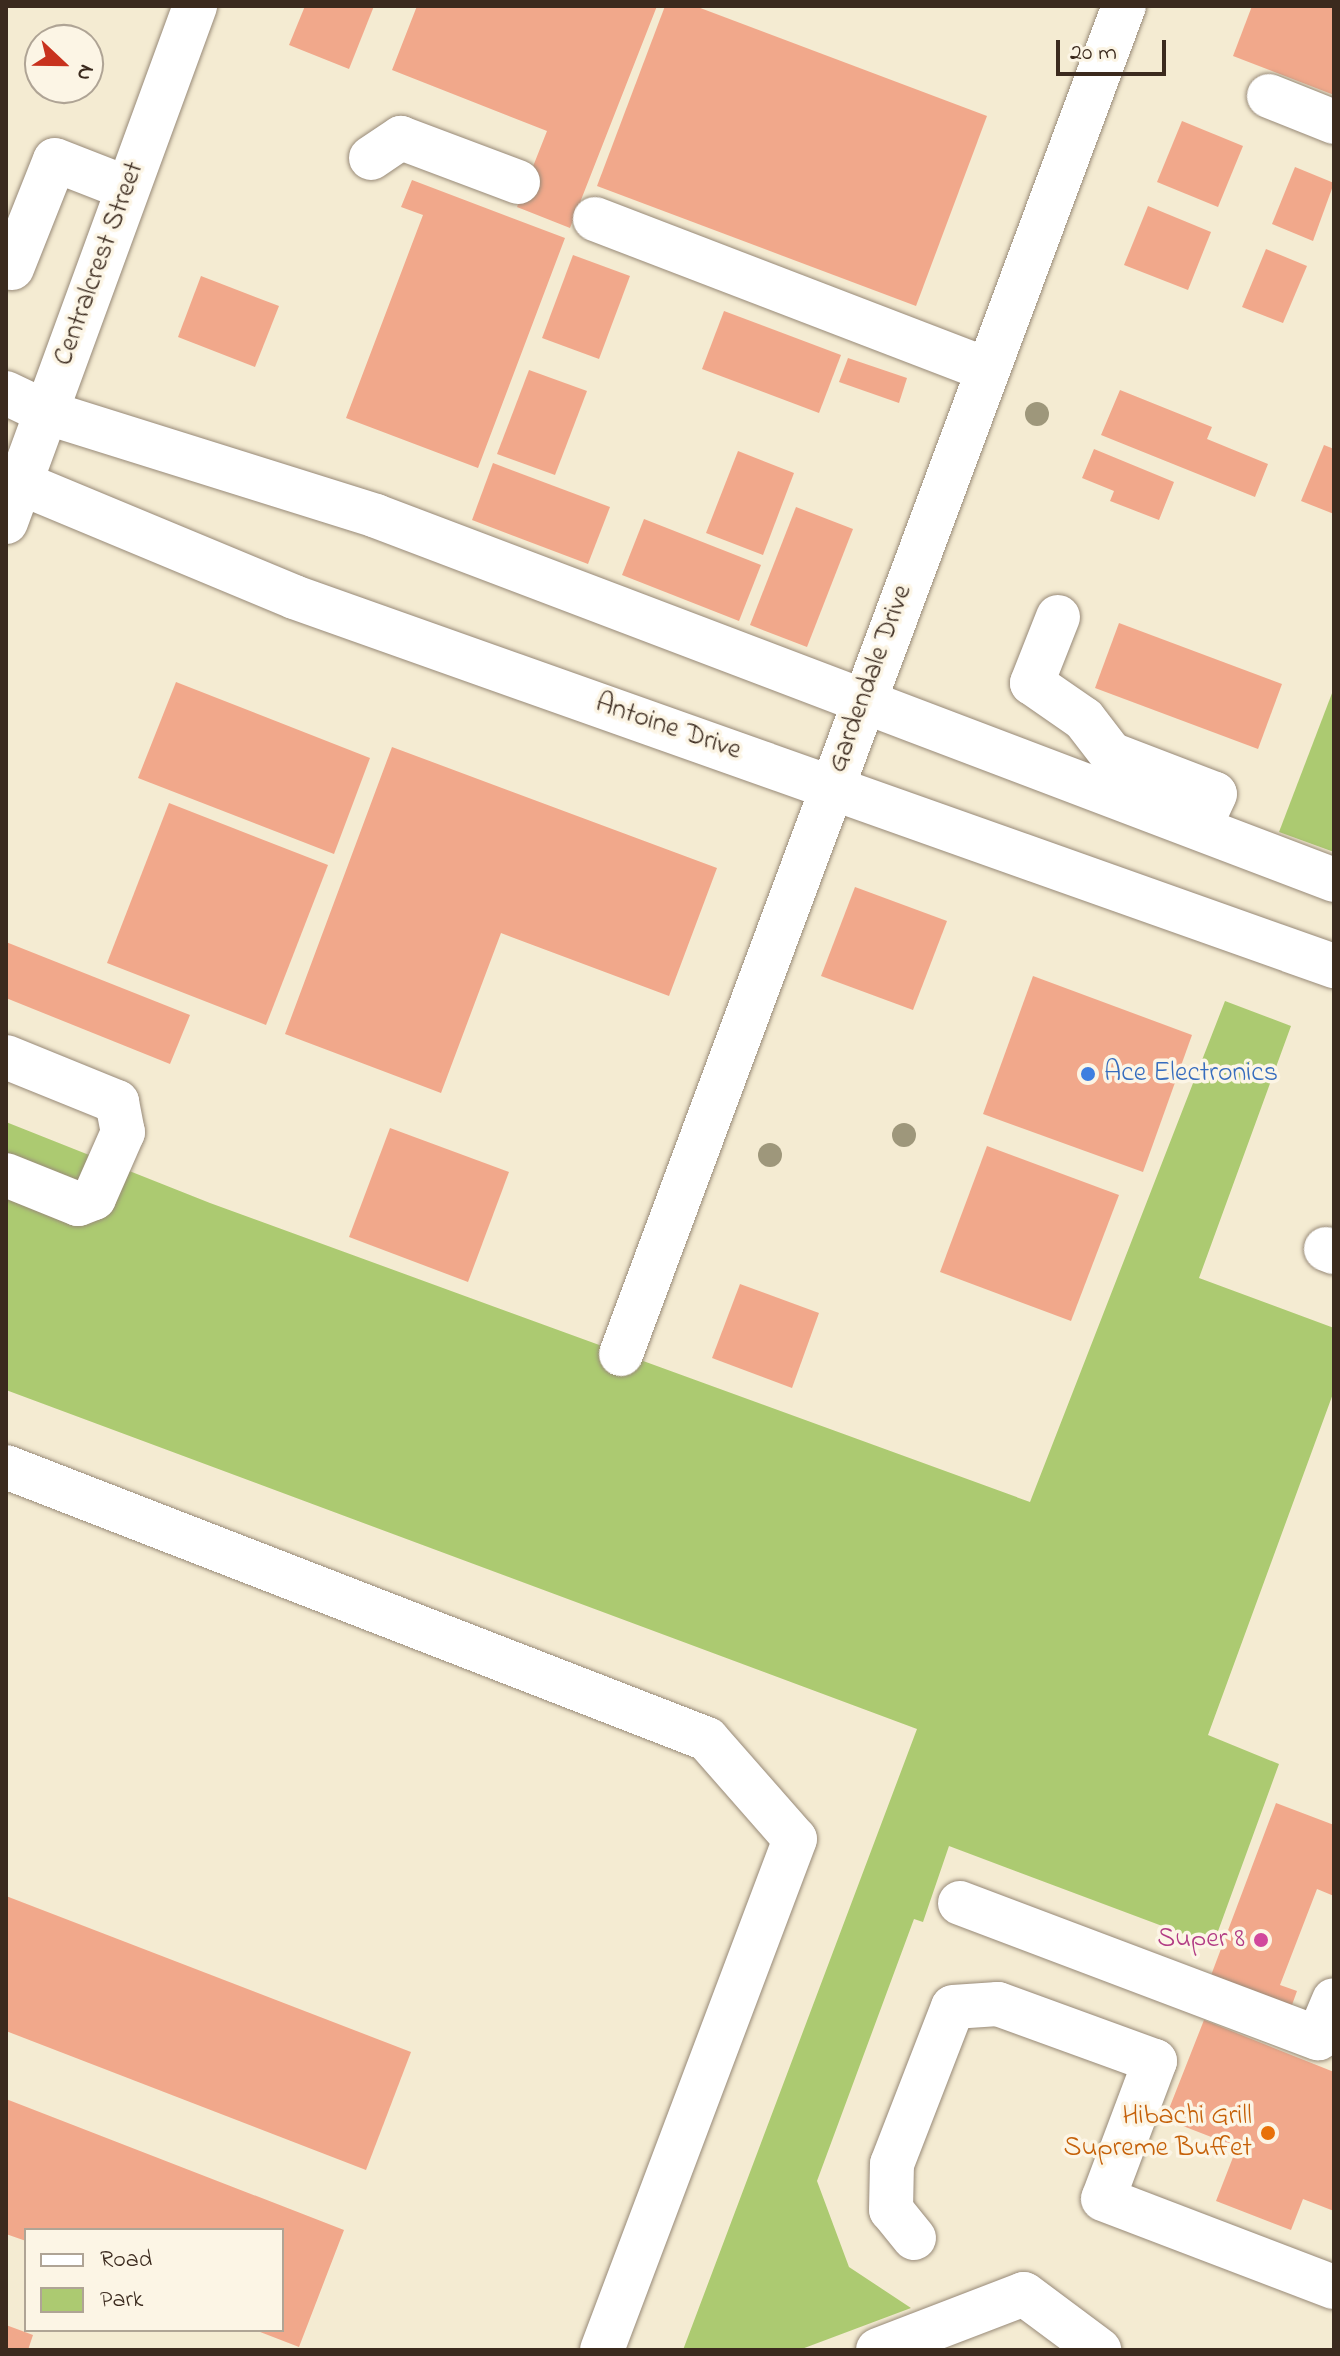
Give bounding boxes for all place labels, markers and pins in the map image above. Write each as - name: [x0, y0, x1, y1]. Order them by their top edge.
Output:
- place label: Ace Electronics: [1104, 1057, 1278, 1091]
- marker: Ace Electronics: [1079, 1065, 1097, 1083]
- place label: Super 8: [1157, 1923, 1245, 1957]
- marker: Super 8: [1252, 1931, 1270, 1949]
- place label: Hibachi Grill Supreme Buffet: [1064, 2100, 1252, 2166]
- marker: Hibachi Grill Supreme Buffet: [1259, 2124, 1277, 2142]

